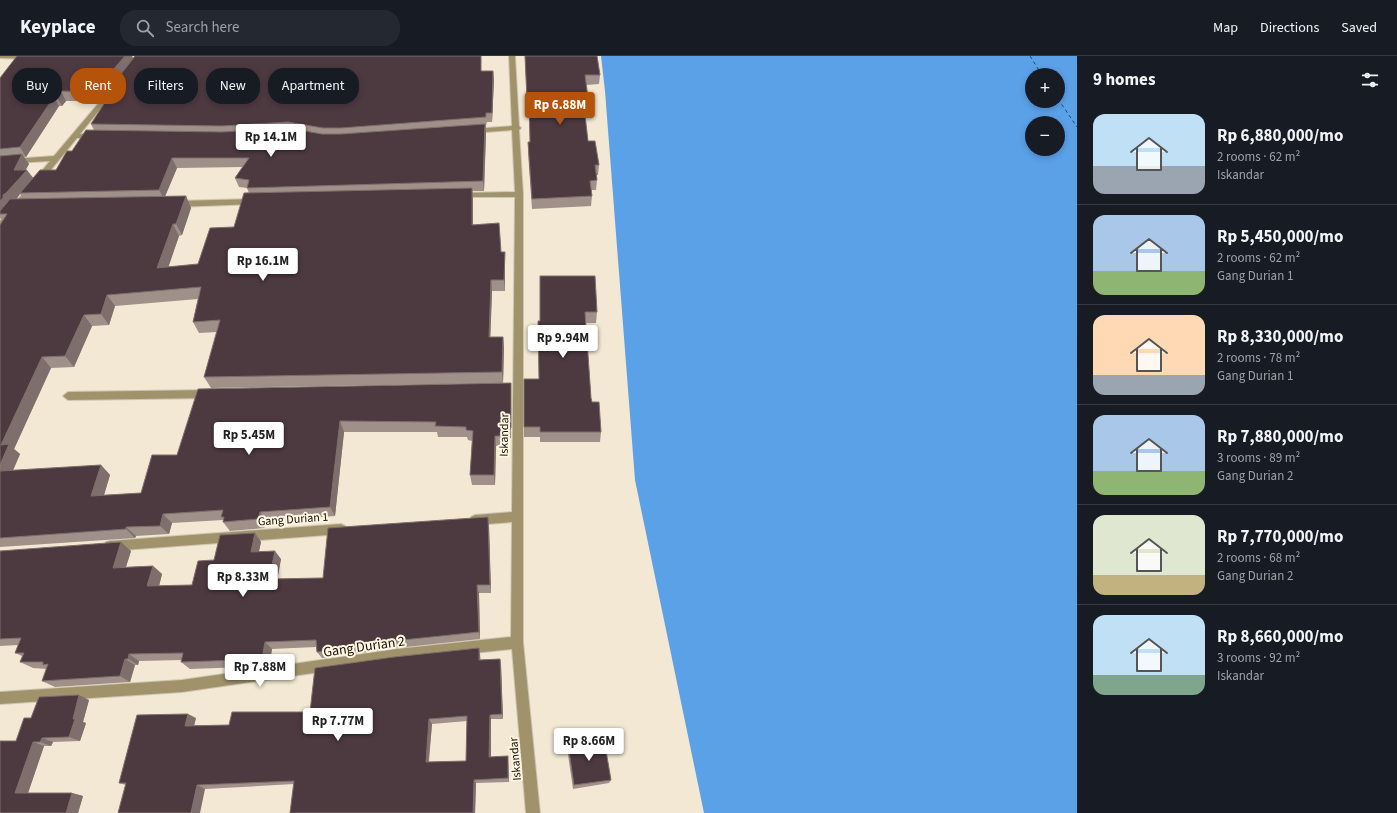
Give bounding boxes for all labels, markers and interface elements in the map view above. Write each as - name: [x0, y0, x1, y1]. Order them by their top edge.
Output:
- search box: [120, 10, 400, 46]
- text: Keyplace: [20, 14, 96, 41]
- icon: search: [134, 17, 156, 39]
- text: Search here: [166, 17, 240, 38]
- text: Map: [1213, 18, 1238, 38]
- text: Directions: [1260, 18, 1319, 38]
- text: Saved: [1341, 18, 1377, 38]
- chip: Buy: [12, 68, 62, 104]
- chip: Rent: [70, 68, 126, 104]
- chip: Filters: [134, 68, 198, 104]
- chip: New: [206, 68, 260, 104]
- chip: Apartment: [268, 68, 359, 104]
- map controls: [1025, 68, 1065, 156]
- button: +: [1025, 68, 1065, 108]
- text: 9 homes: [1093, 68, 1155, 92]
- icon: filters: [1359, 69, 1381, 91]
- pin: Rp 6.88M: [519, 92, 601, 126]
- text: Rp 6.88M: [534, 96, 586, 114]
- button: −: [1025, 116, 1065, 156]
- pin: Rp 14.1M: [230, 124, 312, 158]
- text: Rp 6,880,000/mo: [1217, 124, 1343, 148]
- text: Rp 14.1M: [245, 128, 297, 146]
- icon: home: [1125, 130, 1173, 178]
- text: 2 rooms · 62 m²: [1217, 148, 1300, 166]
- text: Iskandar: [1217, 166, 1264, 184]
- text: Rp 5,450,000/mo: [1217, 225, 1343, 249]
- icon: home: [1125, 231, 1173, 279]
- pin: Rp 16.1M: [222, 248, 304, 282]
- text: 2 rooms · 62 m²: [1217, 249, 1300, 267]
- text: Rp 16.1M: [237, 252, 289, 270]
- text: Gang Durian 1: [1217, 267, 1293, 285]
- pin: Rp 9.94M: [522, 325, 604, 359]
- text: Rp 8,330,000/mo: [1217, 325, 1343, 349]
- text: Rp 9.94M: [537, 329, 589, 347]
- icon: home: [1125, 331, 1173, 379]
- text: 2 rooms · 78 m²: [1217, 349, 1300, 367]
- text: Gang Durian 1: [1217, 367, 1293, 385]
- street label: Iskandar: [496, 412, 513, 457]
- pin: Rp 5.45M: [208, 422, 290, 456]
- text: Rp 7,880,000/mo: [1217, 425, 1343, 449]
- text: Rp 5.45M: [223, 426, 275, 444]
- icon: home: [1125, 431, 1173, 479]
- text: 3 rooms · 89 m²: [1217, 449, 1300, 467]
- text: Gang Durian 2: [1217, 467, 1293, 485]
- street label: Gang Durian 1: [257, 509, 329, 530]
- text: Rp 7,770,000/mo: [1217, 525, 1343, 549]
- icon: home: [1125, 531, 1173, 579]
- text: 2 rooms · 68 m²: [1217, 549, 1300, 567]
- pin: Rp 8.33M: [202, 564, 284, 598]
- text: Gang Durian 2: [1217, 567, 1293, 585]
- text: Rp 8.33M: [217, 568, 269, 586]
- text: Rp 8,660,000/mo: [1217, 625, 1343, 649]
- street label: Gang Durian 2: [322, 631, 406, 663]
- icon: home: [1125, 631, 1173, 679]
- text: 3 rooms · 92 m²: [1217, 649, 1300, 667]
- pin: Rp 7.88M: [219, 654, 301, 688]
- text: Rp 7.88M: [234, 658, 286, 676]
- text: Iskandar: [1217, 667, 1264, 685]
- pin: Rp 7.77M: [297, 708, 379, 742]
- text: Rp 7.77M: [312, 712, 364, 730]
- pin: Rp 8.66M: [548, 728, 630, 762]
- text: Rp 8.66M: [563, 732, 615, 750]
- street label: Iskandar: [505, 736, 526, 781]

